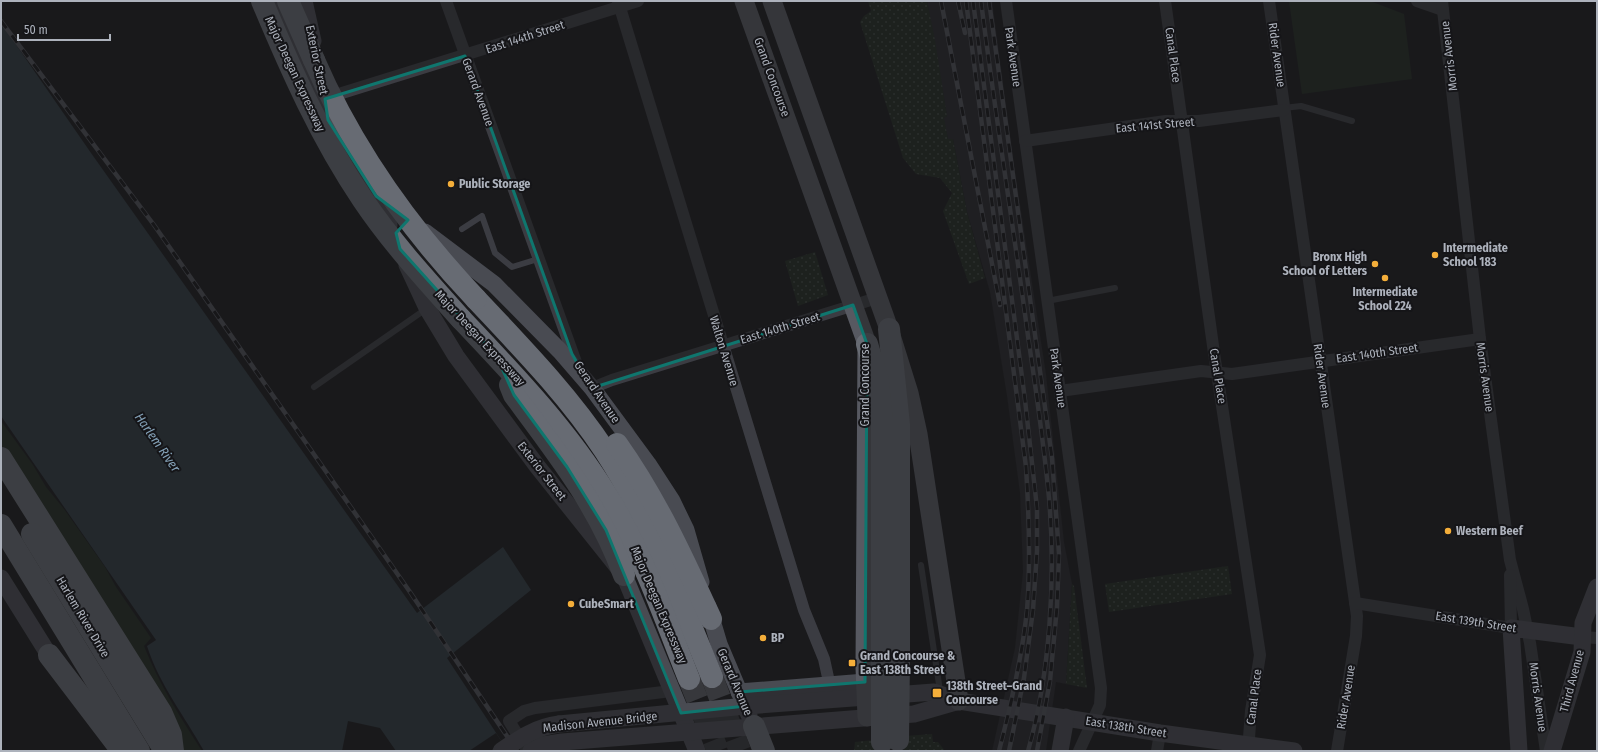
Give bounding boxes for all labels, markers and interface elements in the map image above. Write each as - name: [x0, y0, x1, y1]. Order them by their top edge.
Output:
- street label: Major Deegan Expressway: [262, 14, 328, 135]
- scale bar: [18, 16, 110, 42]
- street label: East 144th Street: [484, 18, 566, 56]
- street label: Morris Avenue: [1438, 20, 1460, 92]
- street label: Rider Avenue: [1266, 22, 1288, 88]
- text: 50 m: [24, 23, 48, 37]
- street label: Exterior Street: [303, 24, 331, 96]
- street label: Park Avenue: [1002, 26, 1024, 88]
- street label: Canal Place: [1162, 26, 1184, 84]
- street label: Grand Concourse: [751, 36, 793, 119]
- street label: Gerard Avenue: [459, 56, 497, 128]
- street label: East 141st Street: [1115, 115, 1195, 135]
- place label: Public Storage: [459, 177, 530, 191]
- marker: Public Storage: [446, 179, 456, 189]
- place label: Intermediate School 183: [1443, 241, 1508, 269]
- place label: Bronx High School of Letters: [1283, 250, 1368, 278]
- marker: Intermediate School 183: [1430, 250, 1440, 260]
- marker: Bronx High School of Letters: [1370, 259, 1380, 269]
- marker: Intermediate School 224: [1380, 273, 1390, 283]
- place label: Intermediate School 224: [1353, 285, 1417, 313]
- street label: Major Deegan Expressway: [432, 287, 528, 389]
- street label: East 140th Street: [739, 309, 822, 347]
- street label: Walton Avenue: [707, 314, 741, 388]
- street label: East 140th Street: [1335, 340, 1419, 366]
- street label: Morris Avenue: [1473, 341, 1497, 413]
- street label: Grand Concourse: [858, 343, 872, 427]
- street label: Rider Avenue: [1311, 343, 1333, 409]
- street label: Park Avenue: [1047, 347, 1069, 409]
- street label: Canal Place: [1207, 347, 1229, 405]
- street label: Gerard Avenue: [571, 358, 623, 426]
- water label: Harlem River: [132, 410, 184, 475]
- street label: Exterior Street: [515, 439, 569, 503]
- place label: Western Beef: [1456, 524, 1524, 538]
- marker: Western Beef: [1443, 526, 1453, 536]
- street label: Major Deegan Expressway: [628, 544, 690, 666]
- street label: Harlem River Drive: [53, 574, 113, 660]
- place label: CubeSmart: [579, 597, 635, 611]
- marker: CubeSmart: [566, 599, 576, 609]
- street label: East 139th Street: [1435, 609, 1517, 635]
- place label: BP: [771, 631, 785, 645]
- marker: BP: [758, 633, 768, 643]
- street label: Gerard Avenue: [715, 646, 755, 718]
- street label: Third Avenue: [1557, 648, 1587, 714]
- place label: Grand Concourse & East 138th Street: [860, 649, 956, 677]
- marker: Grand Concourse & East 138th Street: [847, 658, 857, 668]
- street label: Morris Avenue: [1526, 661, 1550, 733]
- street label: Rider Avenue: [1334, 664, 1358, 730]
- street label: Canal Place: [1244, 668, 1264, 726]
- place label: 138th Street–Grand Concourse: [946, 679, 1042, 707]
- marker: 138th Street–Grand Concourse: [931, 687, 943, 699]
- street label: Madison Avenue Bridge: [542, 709, 658, 735]
- street label: East 138th Street: [1084, 714, 1168, 740]

